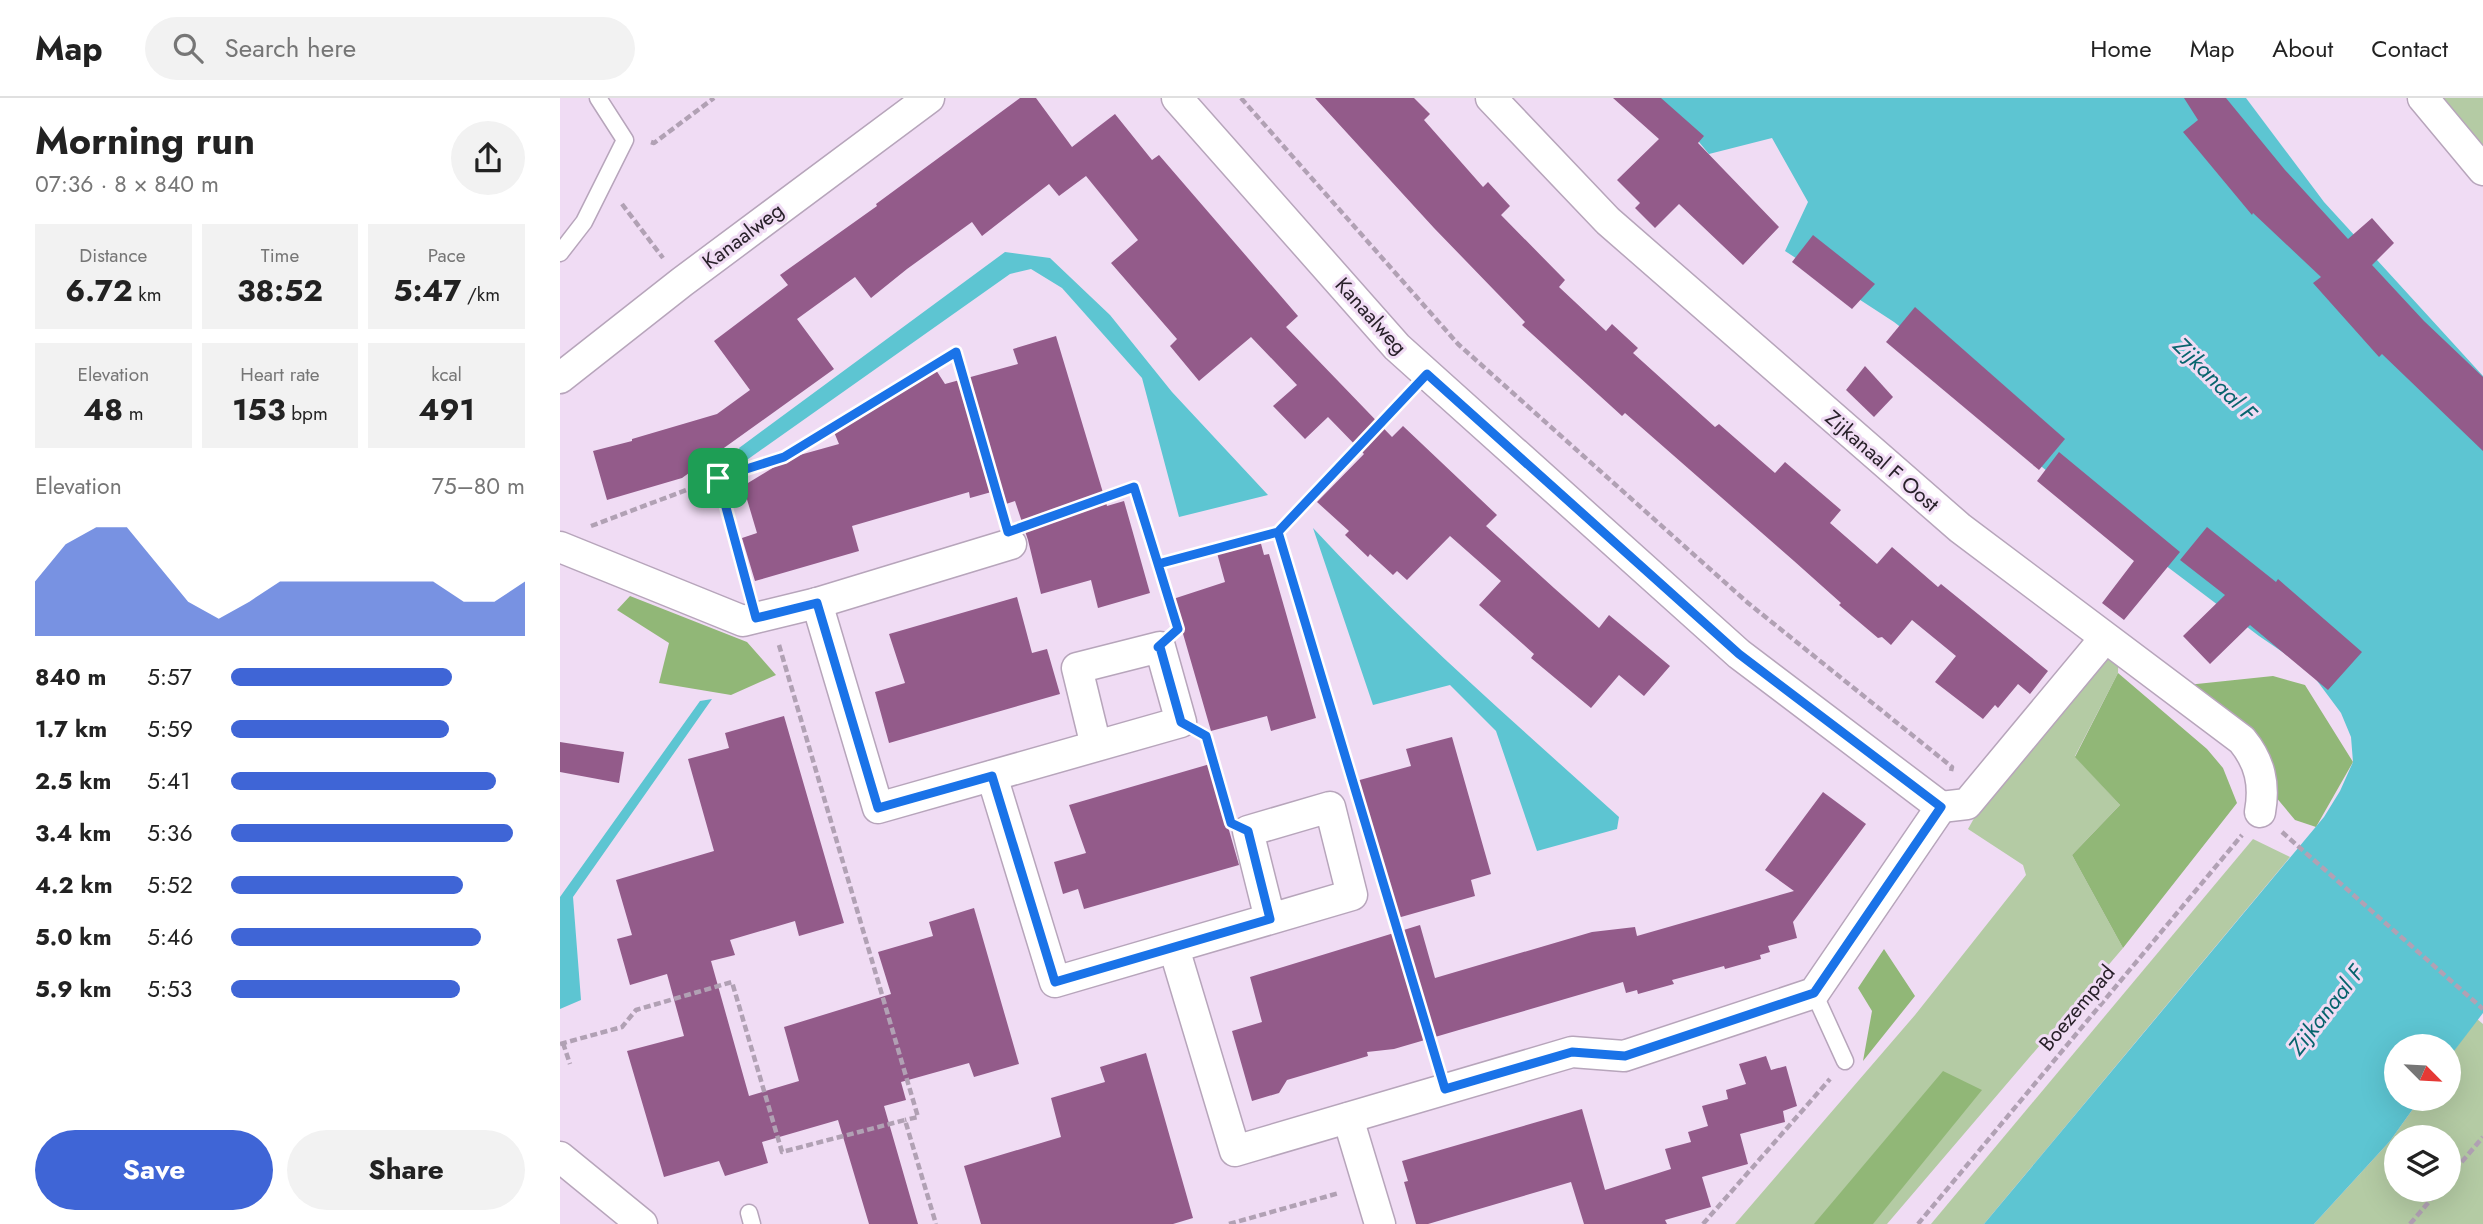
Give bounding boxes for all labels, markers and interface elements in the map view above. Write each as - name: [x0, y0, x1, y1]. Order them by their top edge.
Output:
- search box: [145, 17, 635, 80]
- text: Map: [35, 25, 103, 72]
- icon: search: [169, 29, 207, 67]
- text: Search here: [225, 29, 356, 67]
- text: Home: [2090, 31, 2152, 66]
- text: Map: [2190, 31, 2234, 66]
- text: About: [2272, 31, 2333, 66]
- text: Contact: [2371, 31, 2448, 66]
- text: Morning run: [35, 113, 255, 168]
- button: share: [451, 121, 525, 195]
- text: 07:36 · 8 × 840 m: [35, 167, 219, 201]
- street label: Kanaalweg: [696, 196, 790, 276]
- text: Distance: [79, 242, 147, 269]
- text: Time: [261, 242, 299, 269]
- text: Pace: [428, 242, 466, 269]
- text: 6.72: [65, 269, 133, 312]
- text: 38:52: [237, 269, 323, 312]
- text: 5:47: [393, 269, 461, 312]
- street label: Kanaalweg: [1328, 271, 1414, 361]
- text: km: [133, 281, 162, 308]
- text: /km: [461, 281, 500, 308]
- water label: Zijkanaal F: [2165, 329, 2265, 429]
- text: Elevation: [77, 361, 149, 388]
- text: Heart rate: [240, 361, 320, 388]
- text: kcal: [431, 361, 462, 388]
- text: 48: [83, 388, 123, 431]
- text: 153: [232, 388, 286, 431]
- text: 491: [419, 388, 475, 431]
- text: m: [123, 400, 143, 427]
- text: bpm: [286, 400, 328, 427]
- street label: Zijkanaal F Oost: [1818, 403, 1946, 519]
- pin: [688, 448, 748, 508]
- icon: arrive: [699, 459, 737, 497]
- text: Elevation: [35, 469, 122, 503]
- text: 75–80 m: [432, 469, 525, 503]
- text: 840 m: [35, 660, 106, 694]
- text: 5:57: [147, 660, 192, 694]
- text: 1.7 km: [35, 712, 107, 746]
- text: 5:59: [147, 712, 193, 746]
- text: 2.5 km: [35, 764, 111, 798]
- text: 5:41: [147, 764, 191, 798]
- text: 3.4 km: [35, 816, 111, 850]
- text: 5:36: [147, 816, 193, 850]
- text: 4.2 km: [35, 868, 113, 902]
- text: 5:52: [147, 868, 193, 902]
- text: 5.0 km: [35, 920, 112, 954]
- text: 5:46: [147, 920, 194, 954]
- water label: Zijkanaal F: [2279, 957, 2373, 1063]
- street label: Boezempad: [2032, 958, 2122, 1058]
- text: 5.9 km: [35, 972, 112, 1006]
- text: 5:53: [147, 972, 192, 1006]
- north arrow: [2384, 1034, 2460, 1111]
- map controls: [2384, 1034, 2461, 1202]
- button: layers: [2384, 1125, 2461, 1202]
- button: Save: [35, 1130, 273, 1210]
- button: Share: [287, 1130, 525, 1210]

